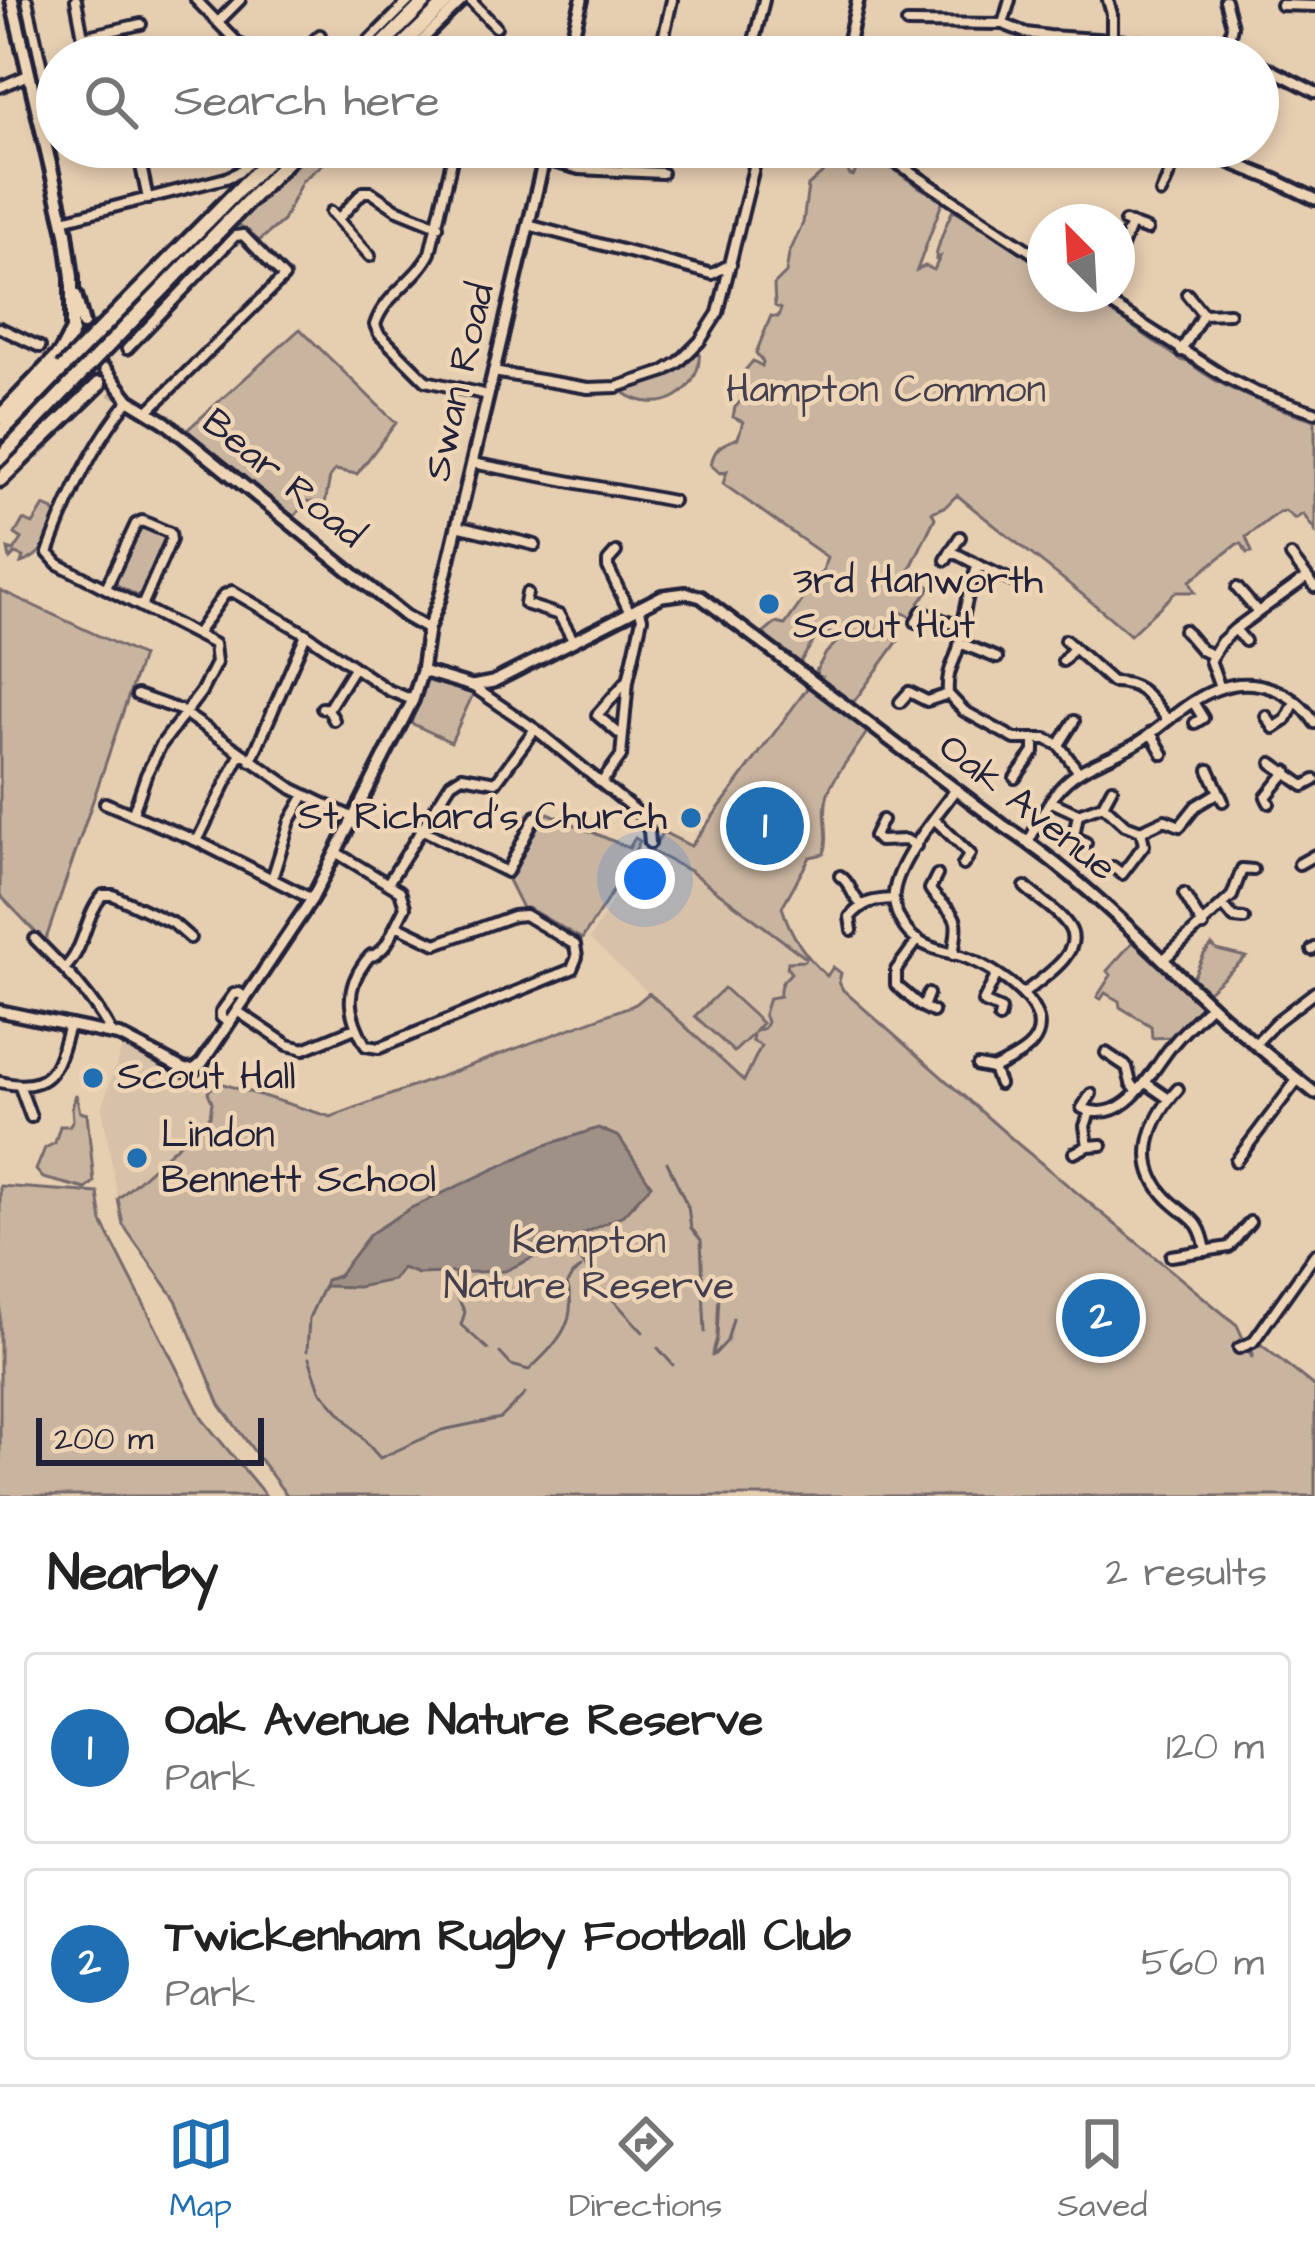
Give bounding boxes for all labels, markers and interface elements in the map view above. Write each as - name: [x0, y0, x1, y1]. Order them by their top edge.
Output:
- search box: [36, 36, 1279, 168]
- icon: search: [78, 69, 144, 135]
- text: Search here: [174, 71, 440, 133]
- north arrow: [1027, 204, 1135, 312]
- street label: Swan Road: [411, 278, 509, 486]
- park label: Hampton Common: [726, 364, 1046, 418]
- street label: Bear Road: [190, 397, 376, 561]
- place label: 3rd Hanworth Scout Hut: [793, 555, 1043, 654]
- marker: 3rd Hanworth Scout Hut: [756, 591, 782, 617]
- street label: Oak Avenue: [927, 721, 1127, 895]
- pin: 1: [726, 781, 804, 871]
- place label: St Richard's Church: [298, 791, 667, 845]
- marker: St Richard's Church: [678, 805, 704, 831]
- your location: [615, 849, 675, 909]
- place label: Scout Hall: [117, 1051, 296, 1105]
- marker: Scout Hall: [80, 1065, 106, 1091]
- place label: Lindon Bennett School: [161, 1109, 436, 1208]
- marker: Lindon Bennett School: [124, 1145, 150, 1171]
- park label: Kempton Nature Reserve: [444, 1215, 734, 1314]
- pin: 2: [1062, 1273, 1140, 1363]
- scale bar: [36, 1412, 264, 1465]
- text: 200 m: [54, 1416, 153, 1462]
- text: Nearby: [48, 1539, 218, 1610]
- text: 2 results: [1106, 1547, 1267, 1601]
- text: Oak Avenue Nature Reserve: [165, 1690, 763, 1752]
- text: 1: [88, 1721, 93, 1775]
- text: 120 m: [1166, 1721, 1264, 1775]
- text: Park: [165, 1752, 255, 1806]
- text: Twickenham Rugby Football Club: [165, 1906, 851, 1968]
- text: 2: [79, 1937, 101, 1991]
- text: 560 m: [1141, 1937, 1264, 1991]
- text: Park: [165, 1968, 255, 2022]
- tab: Map: [168, 2111, 234, 2229]
- tab: Directions: [569, 2111, 722, 2229]
- tab: Saved: [1057, 2111, 1147, 2229]

